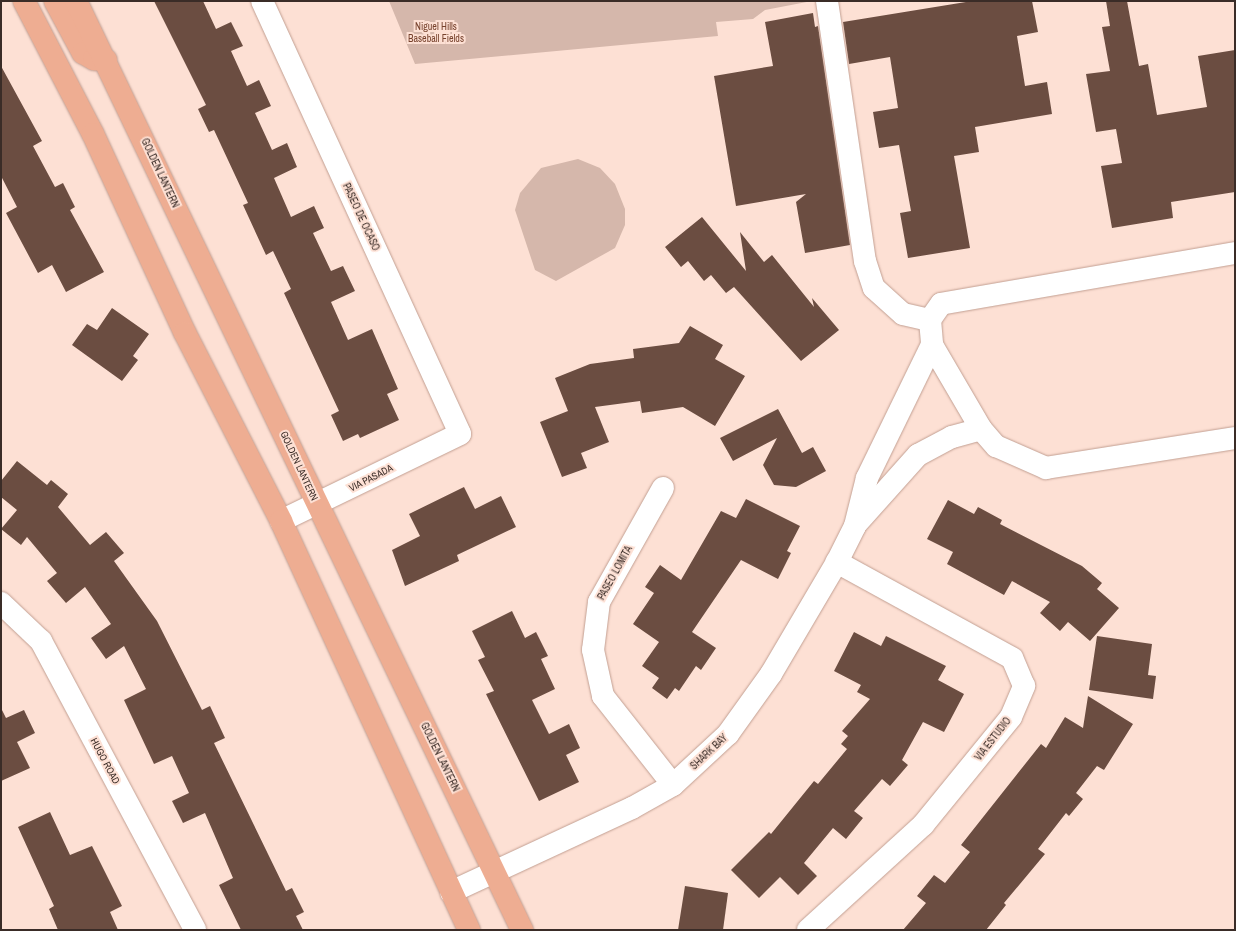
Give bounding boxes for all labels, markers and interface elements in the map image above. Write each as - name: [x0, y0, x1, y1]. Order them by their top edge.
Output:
- park label: Niguel Hills Baseball Fields: [408, 20, 464, 44]
- street label: GOLDEN LANTERN: [139, 136, 181, 210]
- street label: PASEO DE OCASO: [340, 181, 382, 253]
- street label: GOLDEN LANTERN: [278, 429, 320, 503]
- street label: VIA PASADA: [347, 462, 395, 494]
- street label: PASEO LOMITA: [595, 544, 635, 602]
- street label: VIA ESTUDIO: [972, 715, 1014, 763]
- street label: GOLDEN LANTERN: [418, 721, 462, 793]
- street label: SHARK BAY: [688, 732, 730, 772]
- street label: HUGO ROAD: [88, 736, 122, 786]

